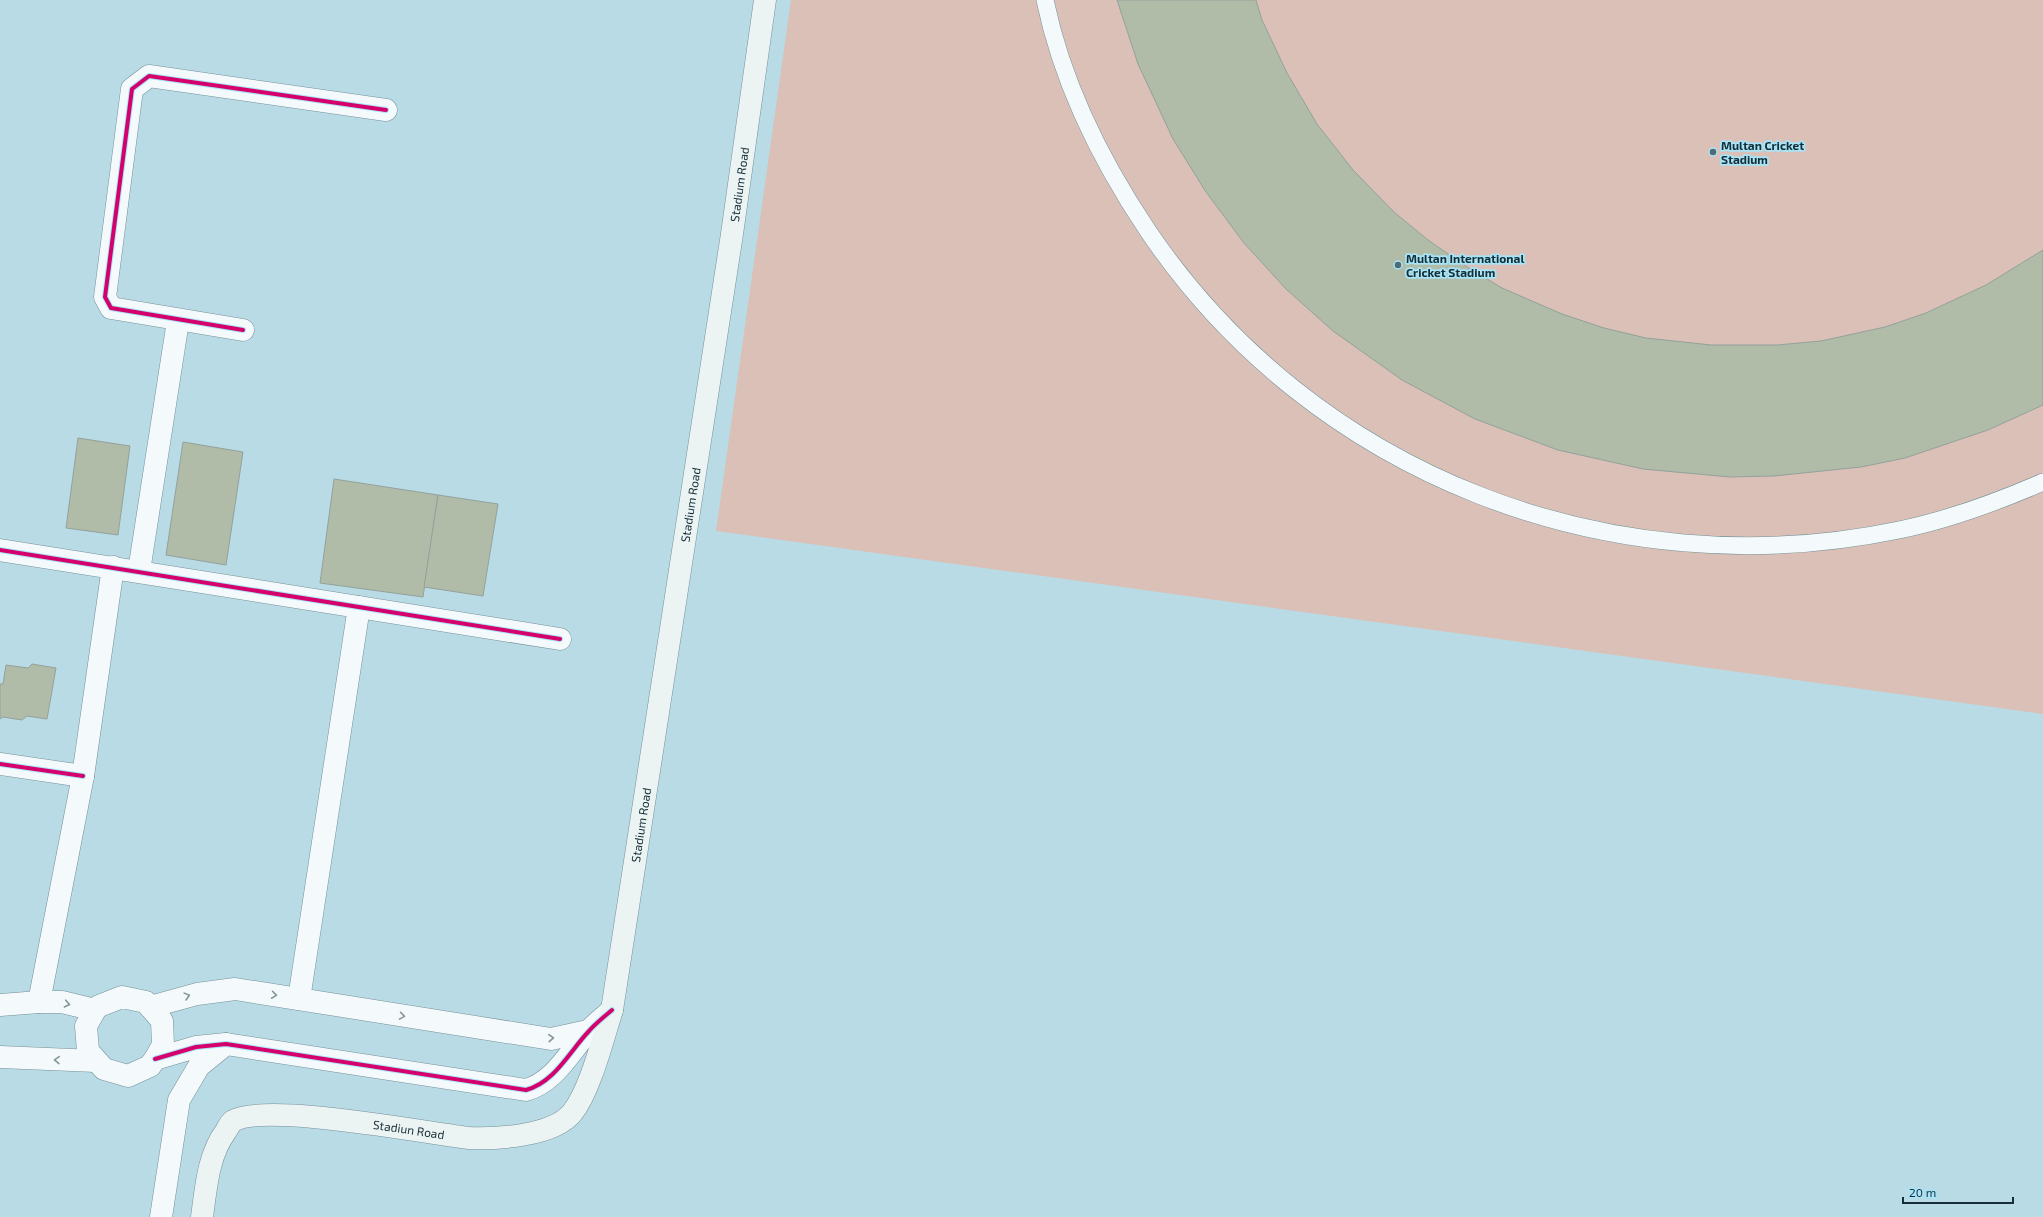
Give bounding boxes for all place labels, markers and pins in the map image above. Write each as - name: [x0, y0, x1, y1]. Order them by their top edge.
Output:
- place label: Multan Cricket Stadium: [1721, 138, 1804, 166]
- marker: Multan Cricket Stadium: [1708, 147, 1718, 157]
- place label: Multan International Cricket Stadium: [1406, 251, 1524, 279]
- marker: Multan International Cricket Stadium: [1393, 260, 1403, 270]

